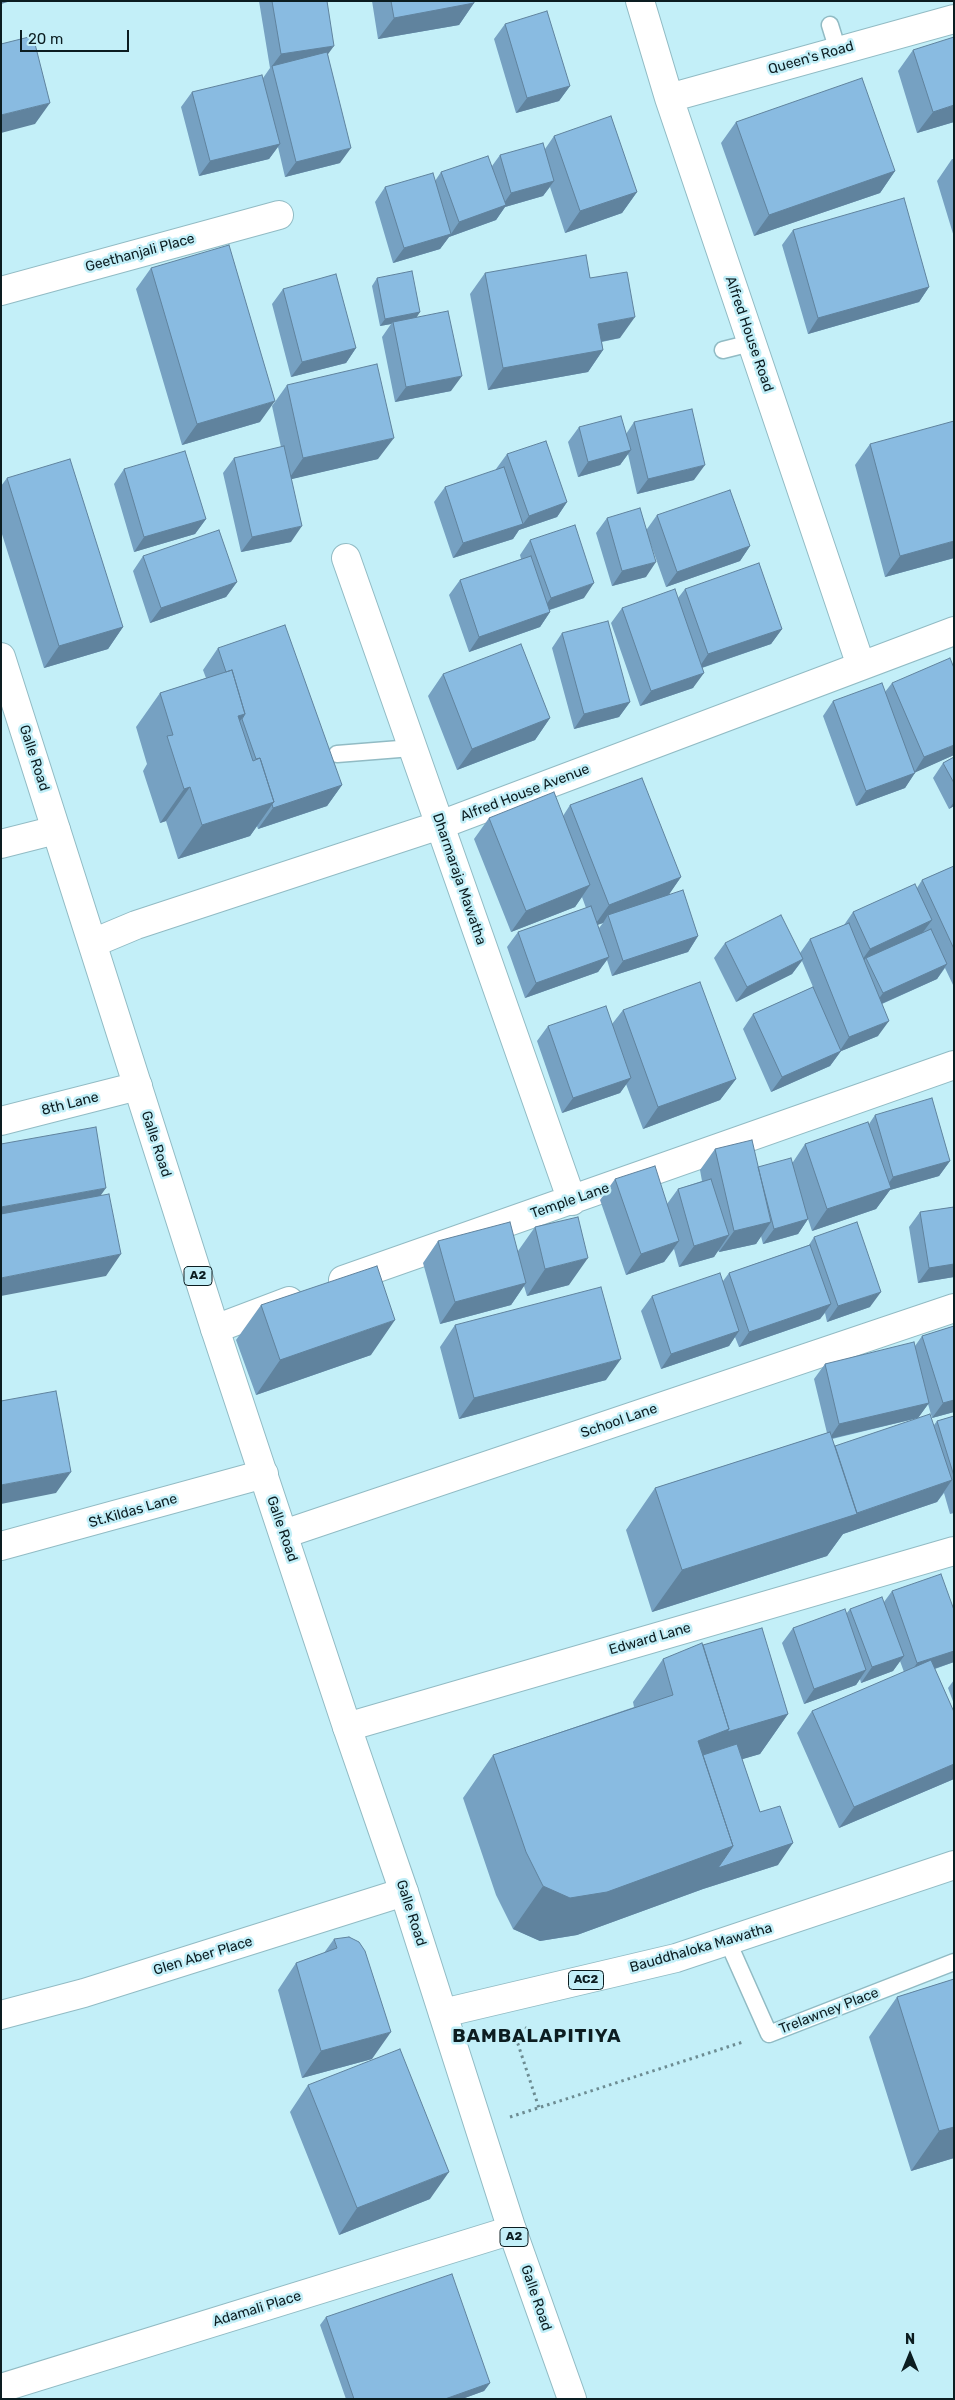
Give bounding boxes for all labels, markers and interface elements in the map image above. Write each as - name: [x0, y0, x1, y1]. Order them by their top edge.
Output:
- scale bar: [22, 20, 131, 52]
- text: 20 m: [28, 30, 63, 48]
- street label: Queen's Road: [766, 38, 856, 78]
- street label: Geethanjali Place: [83, 230, 197, 276]
- street label: Alfred House Road: [721, 274, 777, 394]
- street label: Galle Road: [15, 723, 53, 793]
- street label: Alfred House Avenue: [458, 761, 592, 825]
- street label: Dharmaraja Mawatha: [429, 811, 489, 947]
- street label: 8th Lane: [40, 1089, 100, 1119]
- street label: Galle Road: [137, 1109, 175, 1179]
- street label: Temple Lane: [528, 1180, 612, 1222]
- road number: A2: [184, 1266, 212, 1285]
- street label: School Lane: [579, 1400, 659, 1442]
- street label: St.Kildas Lane: [87, 1490, 179, 1532]
- street label: Galle Road: [263, 1494, 301, 1564]
- street label: Edward Lane: [607, 1619, 693, 1659]
- street label: Galle Road: [392, 1878, 430, 1948]
- street label: Bauddhaloka Mawatha: [628, 1920, 774, 1976]
- street label: Glen Aber Place: [151, 1933, 255, 1979]
- road number: AC2: [568, 1970, 604, 1990]
- street label: Trelawney Place: [777, 1984, 881, 2038]
- district label: BAMBALAPITIYA: [451, 2026, 623, 2048]
- road number: A2: [500, 2228, 528, 2246]
- street label: Galle Road: [517, 2263, 555, 2333]
- street label: Adamali Place: [211, 2288, 303, 2330]
- north arrow: [885, 2330, 935, 2380]
- text: N: [905, 2331, 915, 2348]

